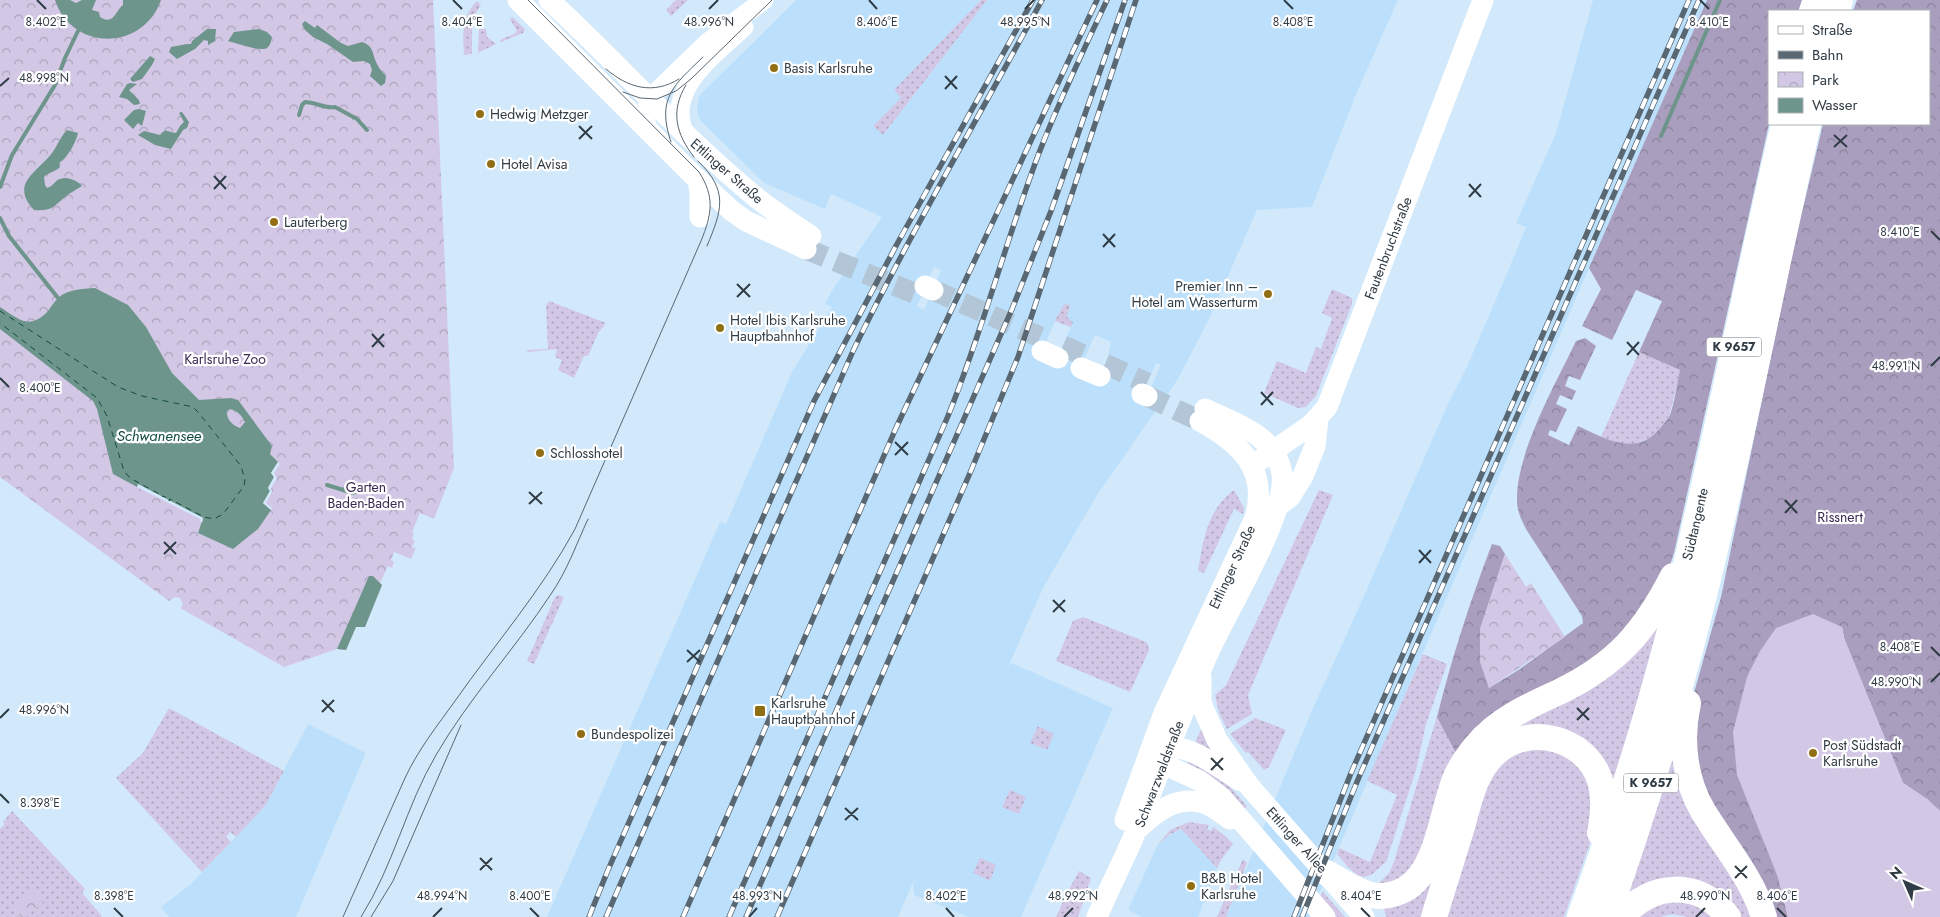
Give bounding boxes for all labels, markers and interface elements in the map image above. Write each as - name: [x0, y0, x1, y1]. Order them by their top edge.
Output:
- legend: [1768, 10, 1930, 125]
- text: 8.402°E: [26, 13, 66, 31]
- text: 8.404°E: [441, 13, 483, 31]
- text: 48.996°N: [684, 13, 734, 31]
- text: 8.406°E: [856, 13, 898, 31]
- text: 48.995°N: [1000, 13, 1050, 31]
- text: 8.408°E: [1273, 13, 1313, 31]
- text: 8.410°E: [1689, 13, 1729, 31]
- text: Straße: [1812, 19, 1853, 41]
- text: Bahn: [1812, 44, 1843, 66]
- place label: Basis Karlsruhe: [784, 58, 873, 78]
- marker: Basis Karlsruhe: [768, 62, 780, 74]
- text: 48.998°N: [19, 69, 69, 87]
- text: Park: [1812, 69, 1839, 91]
- text: Wasser: [1812, 94, 1858, 116]
- place label: Hedwig Metzger: [490, 104, 589, 124]
- marker: Hedwig Metzger: [474, 108, 486, 120]
- street label: Ettlinger Straße: [686, 134, 768, 208]
- place label: Hotel Avisa: [501, 154, 567, 174]
- marker: Hotel Avisa: [485, 158, 497, 170]
- street label: Fautenbruchstraße: [1359, 194, 1417, 302]
- place label: Lauterberg: [284, 212, 348, 232]
- marker: Lauterberg: [268, 216, 280, 228]
- text: 8.410°E: [1880, 223, 1920, 241]
- place label: Premier Inn – Hotel am Wasserturm: [1132, 276, 1258, 312]
- marker: Premier Inn – Hotel am Wasserturm: [1262, 288, 1274, 300]
- place label: Hotel Ibis Karlsruhe Hauptbahnhof: [730, 310, 846, 346]
- marker: Hotel Ibis Karlsruhe Hauptbahnhof: [714, 322, 726, 334]
- road number: K 9657: [1706, 338, 1762, 357]
- park label: Karlsruhe Zoo: [184, 349, 266, 369]
- text: 48.991°N: [1872, 357, 1920, 375]
- text: 8.400°E: [19, 379, 61, 397]
- water label: Schwanensee: [117, 425, 202, 447]
- place label: Schlosshotel: [550, 443, 623, 463]
- marker: Schlosshotel: [534, 447, 546, 459]
- park label: Garten Baden-Baden: [327, 477, 405, 513]
- street label: Südtangente: [1677, 486, 1713, 562]
- park label: Rissnert: [1817, 507, 1863, 527]
- street label: Ettlinger Straße: [1204, 522, 1260, 612]
- text: 8.408°E: [1880, 638, 1920, 656]
- text: 48.990°N: [1871, 673, 1921, 691]
- place label: Karlsruhe Hauptbahnhof: [771, 693, 856, 729]
- text: 48.996°N: [19, 701, 69, 719]
- marker: Karlsruhe Hauptbahnhof: [753, 704, 767, 718]
- street label: Schwarzwaldstraße: [1129, 718, 1189, 830]
- place label: Bundespolizei: [591, 724, 674, 744]
- marker: Bundespolizei: [575, 728, 587, 740]
- place label: Post Südstadt Karlsruhe: [1823, 735, 1902, 771]
- marker: Post Südstadt Karlsruhe: [1807, 747, 1819, 759]
- road number: K 9657: [1624, 774, 1678, 792]
- text: 8.398°E: [20, 794, 60, 812]
- street label: Ettlinger Allee: [1262, 802, 1332, 878]
- north arrow: [1880, 857, 1930, 907]
- text: N: [1885, 862, 1907, 884]
- place label: B&B Hotel Karlsruhe: [1201, 868, 1262, 904]
- marker: B&B Hotel Karlsruhe: [1185, 880, 1197, 892]
- text: 8.398°E: [94, 887, 134, 905]
- text: 48.994°N: [417, 887, 467, 905]
- text: 8.400°E: [509, 887, 551, 905]
- text: 48.993°N: [732, 887, 782, 905]
- text: 8.402°E: [926, 887, 966, 905]
- text: 48.992°N: [1048, 887, 1098, 905]
- text: 8.404°E: [1340, 887, 1382, 905]
- text: 48.990°N: [1680, 887, 1730, 905]
- text: 8.406°E: [1756, 887, 1798, 905]

